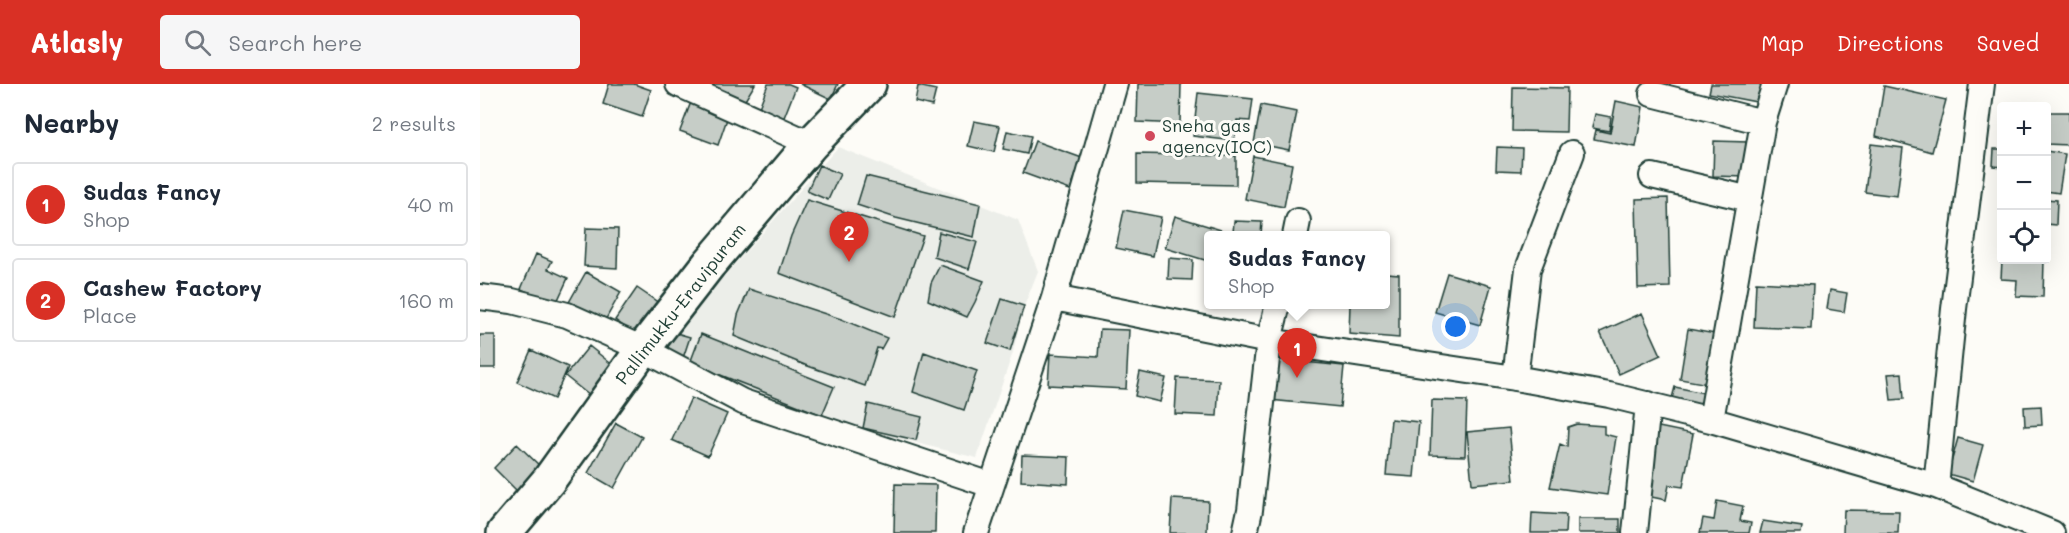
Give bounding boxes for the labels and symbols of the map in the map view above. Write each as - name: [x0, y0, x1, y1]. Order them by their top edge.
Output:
- place label: Sneha gas agency(IOC): [1162, 113, 1272, 158]
- marker: Sneha gas agency(IOC): [1143, 129, 1157, 143]
- pin: 2: [830, 212, 868, 262]
- street label: Pallimukku-Eravipuram: [610, 218, 751, 389]
- your location: [1441, 312, 1470, 341]
- pin: 1: [1278, 328, 1316, 378]

